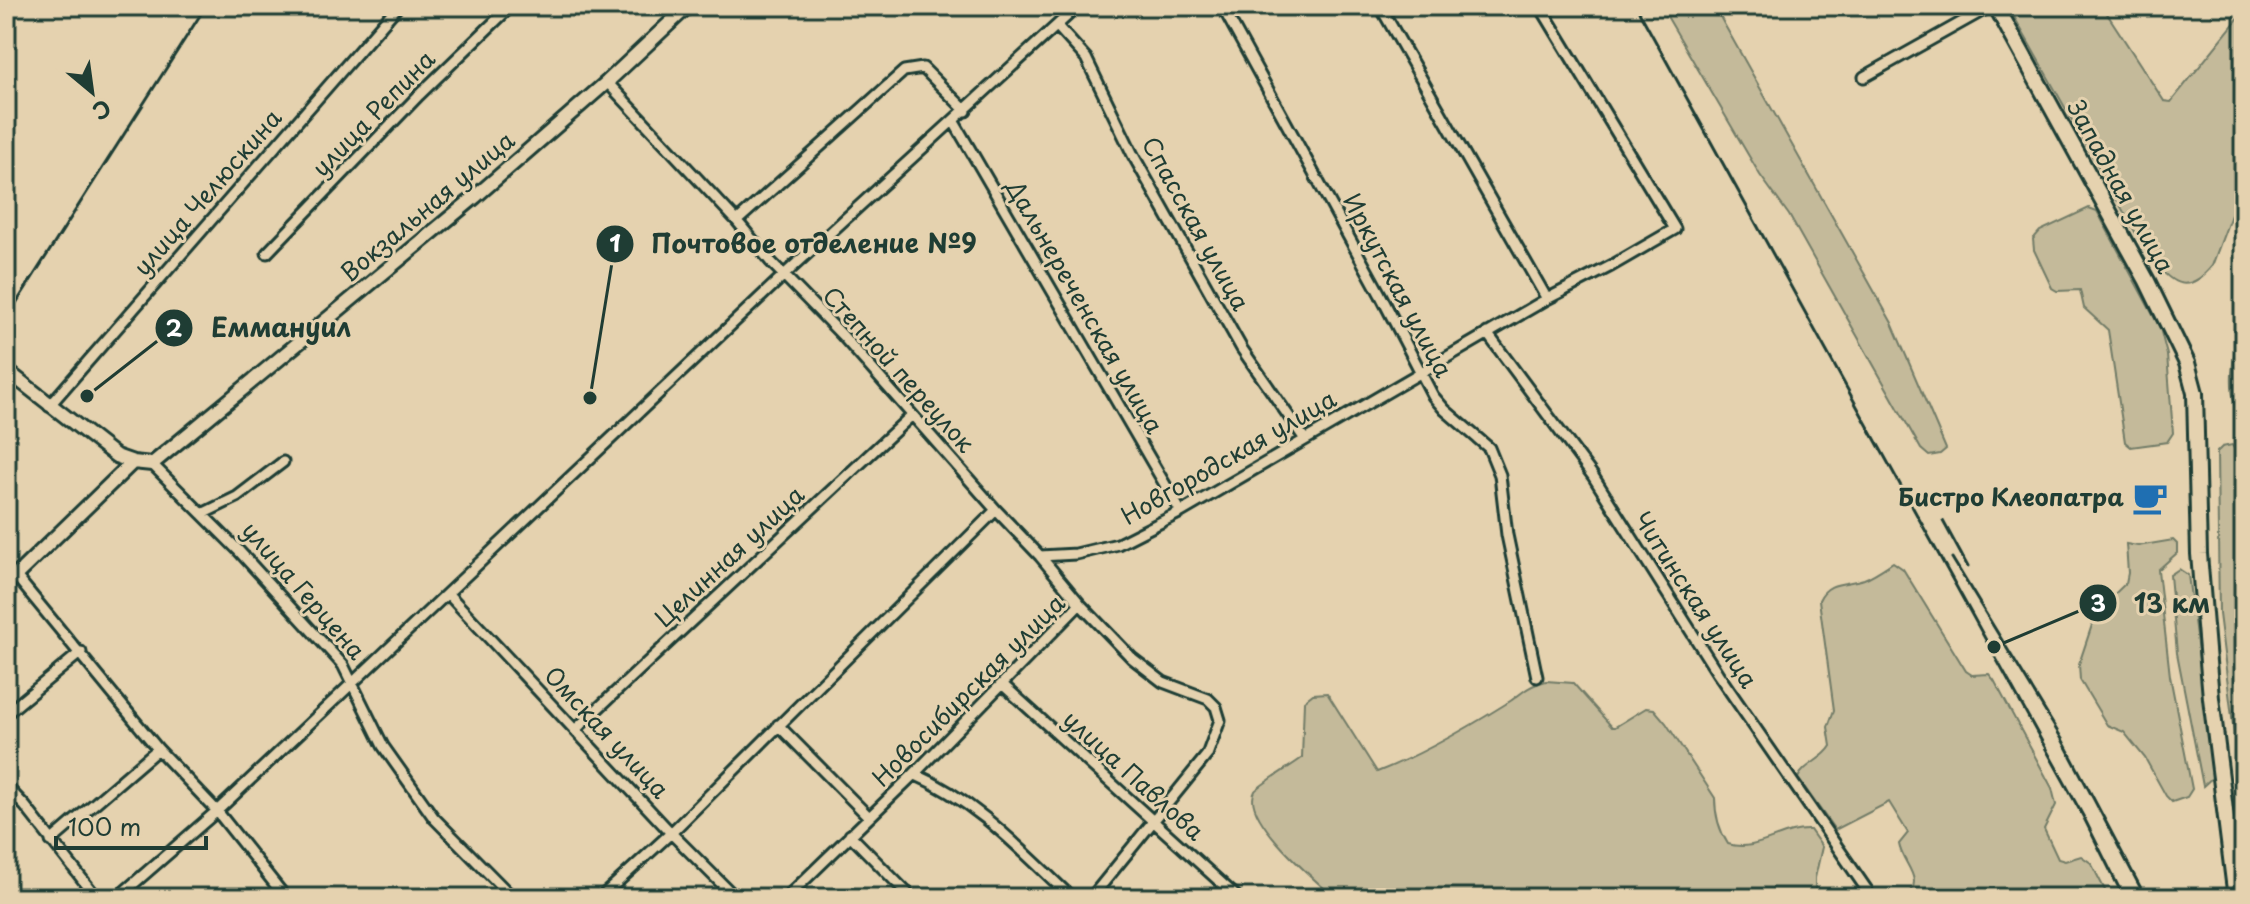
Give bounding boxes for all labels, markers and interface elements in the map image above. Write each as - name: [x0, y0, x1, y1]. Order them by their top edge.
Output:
- street label: улица Репина: [303, 41, 442, 184]
- north arrow: [52, 52, 132, 132]
- text: С: [87, 92, 118, 129]
- street label: Западная улица: [2059, 93, 2184, 279]
- street label: улица Челюскина: [124, 100, 289, 283]
- street label: Вокзальная улица: [332, 122, 522, 289]
- street label: Спасская улица: [1134, 129, 1260, 317]
- street label: Дальнереченская улица: [998, 171, 1173, 440]
- street label: Иркутская улица: [1335, 187, 1462, 383]
- callout: Почтовое отделение №9: [595, 219, 993, 269]
- text: Почтовое отделение №9: [651, 223, 977, 262]
- text: 1: [609, 224, 621, 260]
- street label: Степной переулок: [815, 278, 984, 460]
- callout: Еммануил: [154, 303, 367, 353]
- text: Еммануил: [211, 307, 351, 346]
- text: 2: [166, 309, 183, 345]
- street label: Новгородская улица: [1114, 380, 1342, 533]
- street label: Целинная улица: [646, 477, 812, 635]
- place label: Бистро Клеопатра: [1898, 478, 2124, 514]
- cafe icon: Бистро Клеопатра: [2131, 479, 2169, 517]
- street label: Читинская улица: [1626, 503, 1767, 694]
- street label: улица Герцена: [234, 513, 375, 667]
- callout: 13 км: [2078, 578, 2226, 628]
- text: 13 км: [2134, 583, 2210, 622]
- text: 3: [2090, 584, 2106, 620]
- street label: Новосибирская улица: [863, 585, 1072, 794]
- street label: Омская улица: [537, 657, 678, 806]
- street label: улица Павлова: [1056, 701, 1213, 848]
- scale bar: [56, 800, 206, 850]
- text: 100 m: [68, 808, 141, 844]

